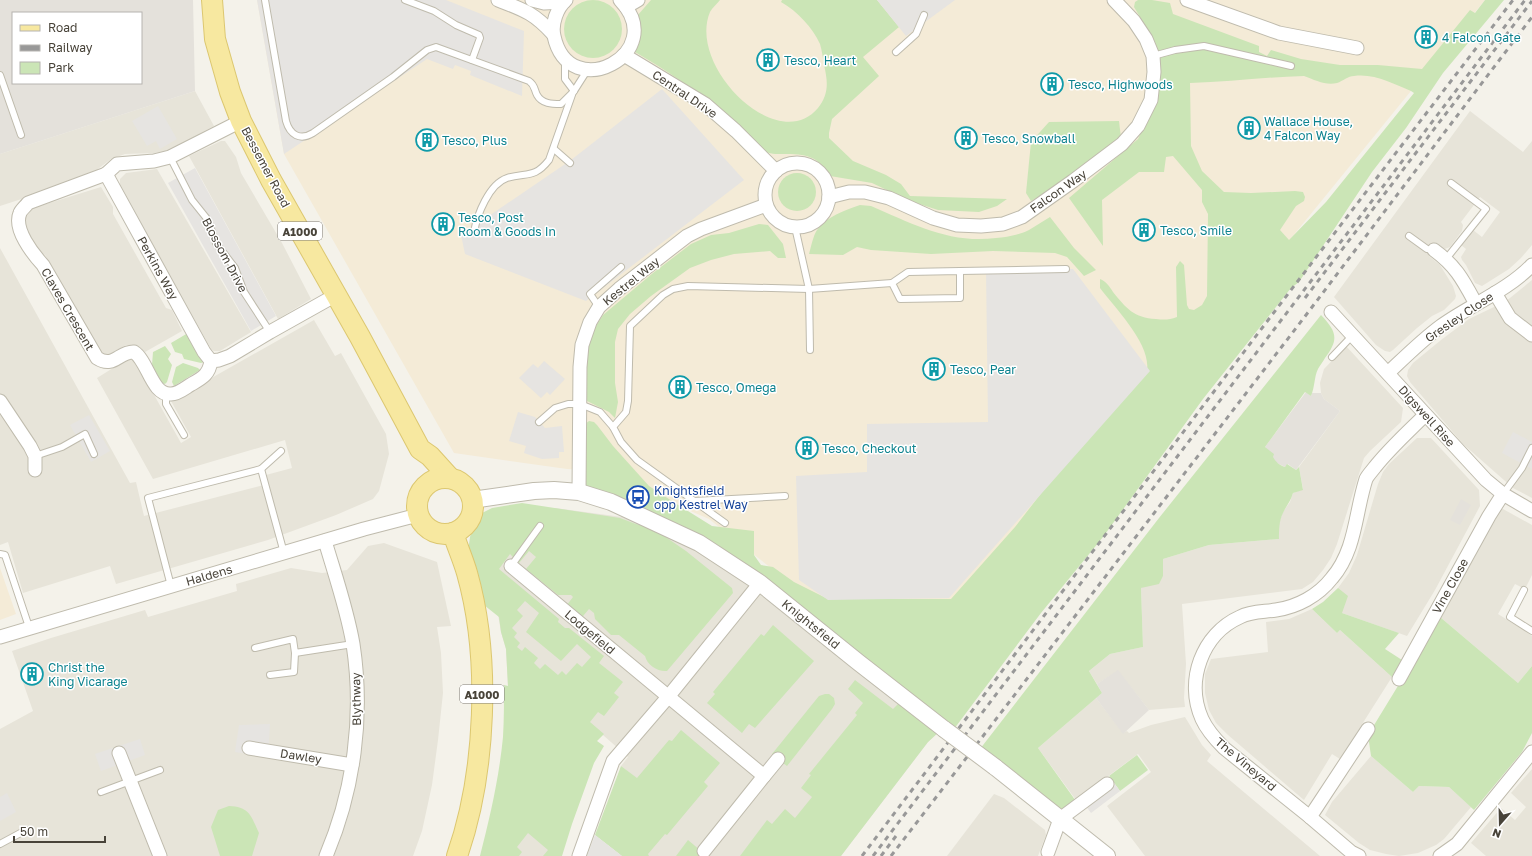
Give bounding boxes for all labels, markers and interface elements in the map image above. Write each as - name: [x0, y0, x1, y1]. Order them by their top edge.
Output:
- legend: [12, 12, 142, 84]
- text: Road: [48, 20, 77, 35]
- building icon: 4 Falcon Gate: [1413, 24, 1439, 50]
- place label: 4 Falcon Gate: [1442, 30, 1521, 45]
- text: Railway: [48, 40, 93, 55]
- building icon: Tesco, Heart: [755, 47, 781, 73]
- place label: Tesco, Heart: [784, 53, 857, 68]
- text: Park: [48, 60, 74, 75]
- street label: Central Drive: [650, 67, 720, 121]
- building icon: Tesco, Highwoods: [1039, 71, 1065, 97]
- place label: Tesco, Highwoods: [1068, 77, 1173, 92]
- place label: Wallace House, 4 Falcon Way: [1264, 114, 1353, 143]
- building icon: Wallace House, 4 Falcon Way: [1236, 115, 1262, 141]
- street label: Bessemer Road: [238, 124, 294, 210]
- building icon: Tesco, Snowball: [953, 125, 979, 151]
- building icon: Tesco, Plus: [414, 127, 440, 153]
- place label: Tesco, Snowball: [982, 131, 1076, 146]
- place label: Tesco, Plus: [442, 133, 507, 148]
- street label: Falcon Way: [1027, 166, 1089, 216]
- place label: Tesco, Post Room & Goods In: [458, 210, 556, 239]
- building icon: Tesco, Post Room & Goods In: [430, 211, 456, 237]
- street label: Blossom Drive: [199, 215, 251, 295]
- building icon: Tesco, Smile: [1131, 217, 1157, 243]
- road number: A1000: [278, 222, 322, 240]
- place label: Tesco, Smile: [1160, 223, 1232, 238]
- street label: Perkins Way: [134, 234, 182, 303]
- street label: Kestrel Way: [600, 253, 663, 308]
- street label: Claves Crescent: [38, 265, 98, 353]
- street label: Gresley Close: [1422, 289, 1496, 345]
- building icon: Tesco, Pear: [921, 356, 947, 382]
- place label: Tesco, Pear: [950, 362, 1016, 377]
- building icon: Tesco, Omega: [667, 374, 693, 400]
- place label: Tesco, Omega: [696, 380, 776, 395]
- street label: Digswell Rise: [1396, 382, 1458, 450]
- building icon: Tesco, Checkout: [794, 435, 820, 461]
- place label: Tesco, Checkout: [822, 441, 917, 456]
- place label: Knightsfield opp Kestrel Way: [654, 483, 748, 512]
- bus stop icon: Knightsfield opp Kestrel Way: [625, 484, 651, 510]
- street label: Vine Close: [1429, 556, 1471, 616]
- street label: Haldens: [184, 561, 234, 589]
- street label: Knightsfield: [779, 596, 843, 652]
- street label: Lodgefield: [562, 607, 618, 657]
- place label: Christ the King Vicarage: [48, 660, 128, 689]
- building icon: Christ the King Vicarage: [19, 661, 45, 687]
- street label: Blythway: [348, 672, 364, 726]
- road number: A1000: [460, 685, 504, 703]
- street label: The Vineyard: [1212, 734, 1280, 794]
- street label: Dawley: [279, 745, 323, 767]
- north arrow: [1480, 804, 1520, 844]
- scale bar: [14, 818, 105, 844]
- text: 50 m: [20, 824, 48, 839]
- text: N: [1490, 826, 1503, 841]

